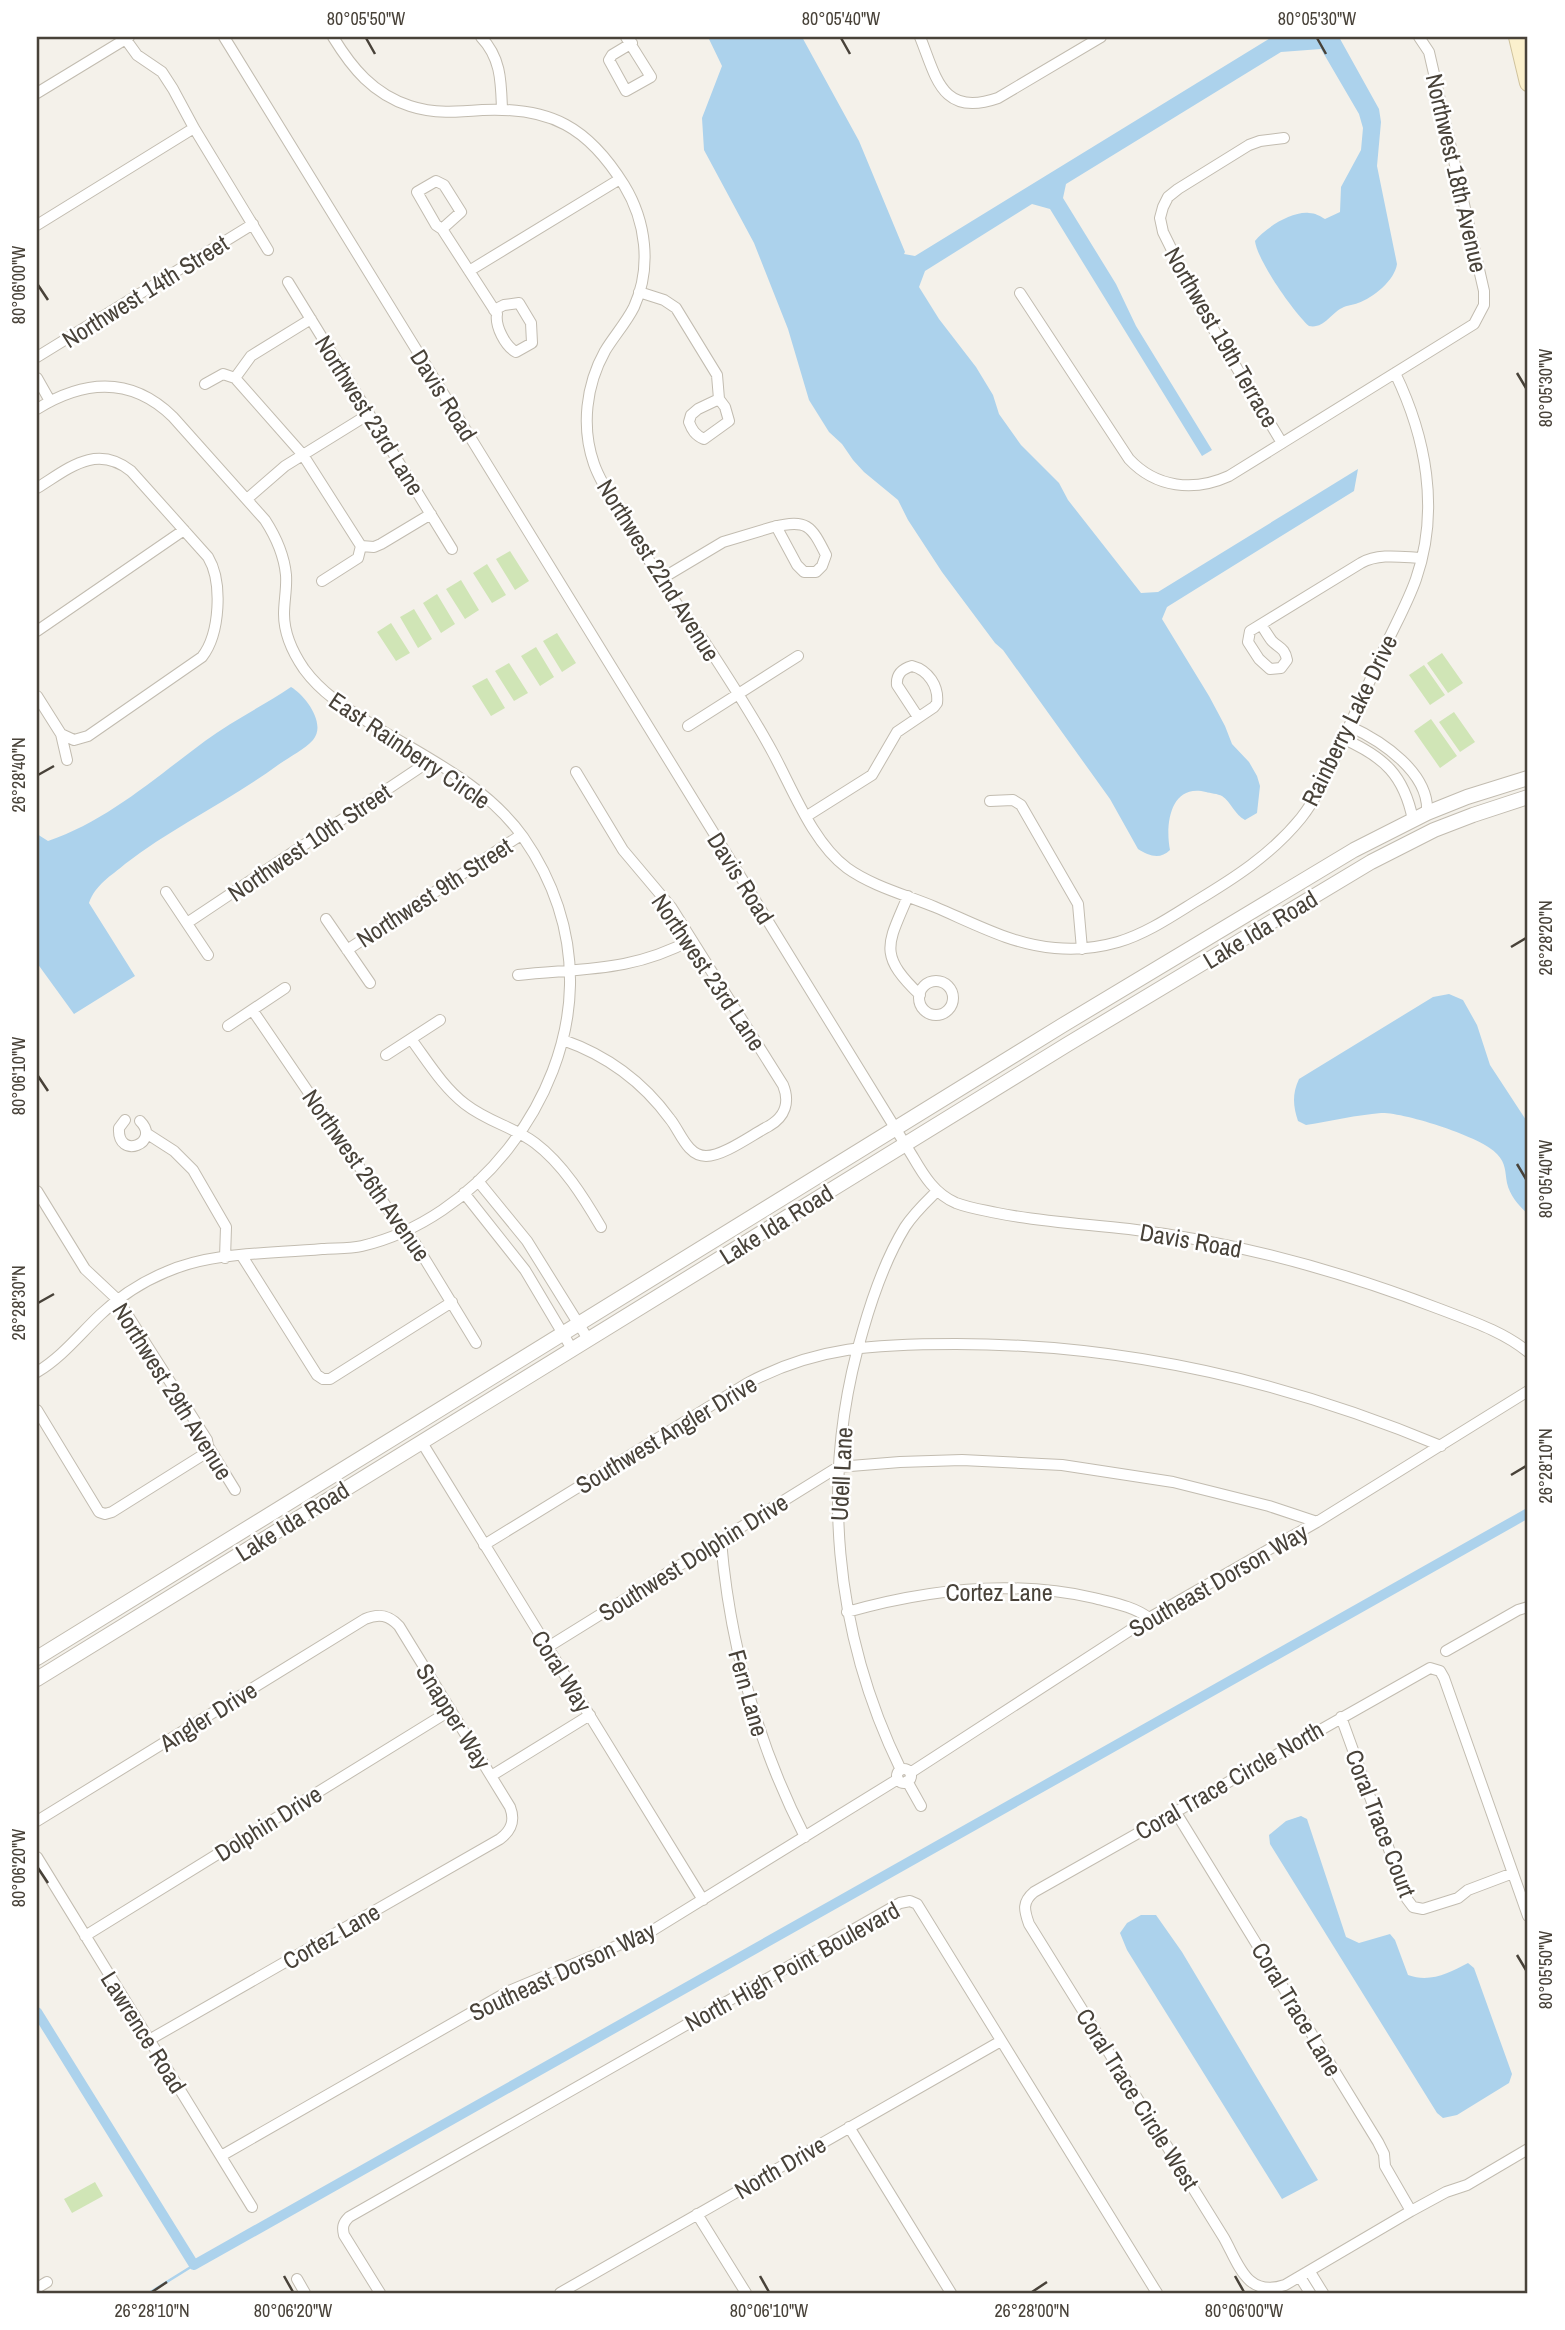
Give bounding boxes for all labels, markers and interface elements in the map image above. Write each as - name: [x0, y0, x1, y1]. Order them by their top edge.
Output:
- text: 80°05'50"W: [327, 6, 405, 31]
- text: 80°05'40"W: [802, 6, 880, 31]
- text: 80°05'30"W: [1278, 6, 1356, 31]
- street label: Northwest 18th Avenue: [1419, 70, 1495, 276]
- street label: Northwest 14th Street: [56, 227, 235, 355]
- street label: Northwest 19th Terrace: [1157, 241, 1287, 433]
- text: 80°06'00"W: [6, 246, 31, 324]
- street label: Northwest 23rd Lane: [308, 329, 432, 501]
- street label: Davis Road: [403, 343, 485, 447]
- text: 80°05'30"W: [1533, 349, 1558, 427]
- street label: Northwest 22nd Avenue: [590, 473, 728, 667]
- street label: Rainberry Lake Drive: [1294, 629, 1404, 811]
- street label: East Rainberry Circle: [323, 684, 497, 816]
- text: 26°28'40"N: [6, 737, 31, 813]
- street label: Northwest 10th Street: [221, 775, 397, 908]
- street label: Davis Road: [700, 826, 782, 930]
- street label: Northwest 9th Street: [350, 829, 518, 954]
- street label: Lake Ida Road: [1197, 882, 1323, 976]
- street label: Northwest 23rd Lane: [645, 887, 773, 1057]
- text: 26°28'20"N: [1533, 900, 1558, 976]
- text: 80°06'10"W: [6, 1037, 31, 1115]
- street label: Northwest 26th Avenue: [296, 1083, 438, 1267]
- text: 80°05'40"W: [1533, 1140, 1558, 1218]
- street label: Lake Ida Road: [713, 1177, 839, 1271]
- street label: Davis Road: [1138, 1215, 1244, 1265]
- text: 26°28'30"N: [6, 1265, 31, 1341]
- street label: Northwest 29th Avenue: [106, 1296, 240, 1486]
- street label: Southwest Angler Drive: [570, 1367, 762, 1501]
- street label: Udell Lane: [823, 1426, 859, 1522]
- text: 26°28'10"N: [1533, 1428, 1558, 1504]
- street label: Lake Ida Road: [229, 1474, 355, 1568]
- street label: Southwest Dolphin Drive: [592, 1486, 794, 1628]
- street label: Southeast Dorson Way: [1123, 1516, 1313, 1644]
- street label: Cortez Lane: [945, 1576, 1053, 1608]
- street label: Coral Way: [524, 1624, 600, 1718]
- street label: Fern Lane: [721, 1646, 777, 1740]
- street label: Snapper Way: [409, 1657, 499, 1775]
- street label: Angler Drive: [152, 1673, 263, 1759]
- street label: Coral Trace Circle North: [1129, 1713, 1329, 1847]
- street label: Coral Trace Court: [1338, 1745, 1424, 1902]
- street label: Dolphin Drive: [209, 1778, 327, 1868]
- text: 80°06'20"W: [6, 1829, 31, 1907]
- street label: North High Point Boulevard: [679, 1894, 905, 2038]
- street label: Cortez Lane: [277, 1895, 385, 1977]
- street label: Southeast Dorson Way: [464, 1914, 660, 2028]
- text: 80°05'50"W: [1533, 1931, 1558, 2009]
- street label: Coral Trace Lane: [1244, 1936, 1350, 2082]
- street label: Lawrence Road: [94, 1965, 194, 2099]
- street label: Coral Trace Circle West: [1069, 2002, 1207, 2196]
- street label: North Drive: [728, 2128, 832, 2206]
- text: 26°28'10"N: [114, 2298, 190, 2323]
- text: 80°06'20"W: [254, 2298, 332, 2323]
- text: 80°06'10"W: [730, 2298, 808, 2323]
- text: 26°28'00"N: [994, 2298, 1070, 2323]
- text: 80°06'00"W: [1205, 2298, 1283, 2323]

